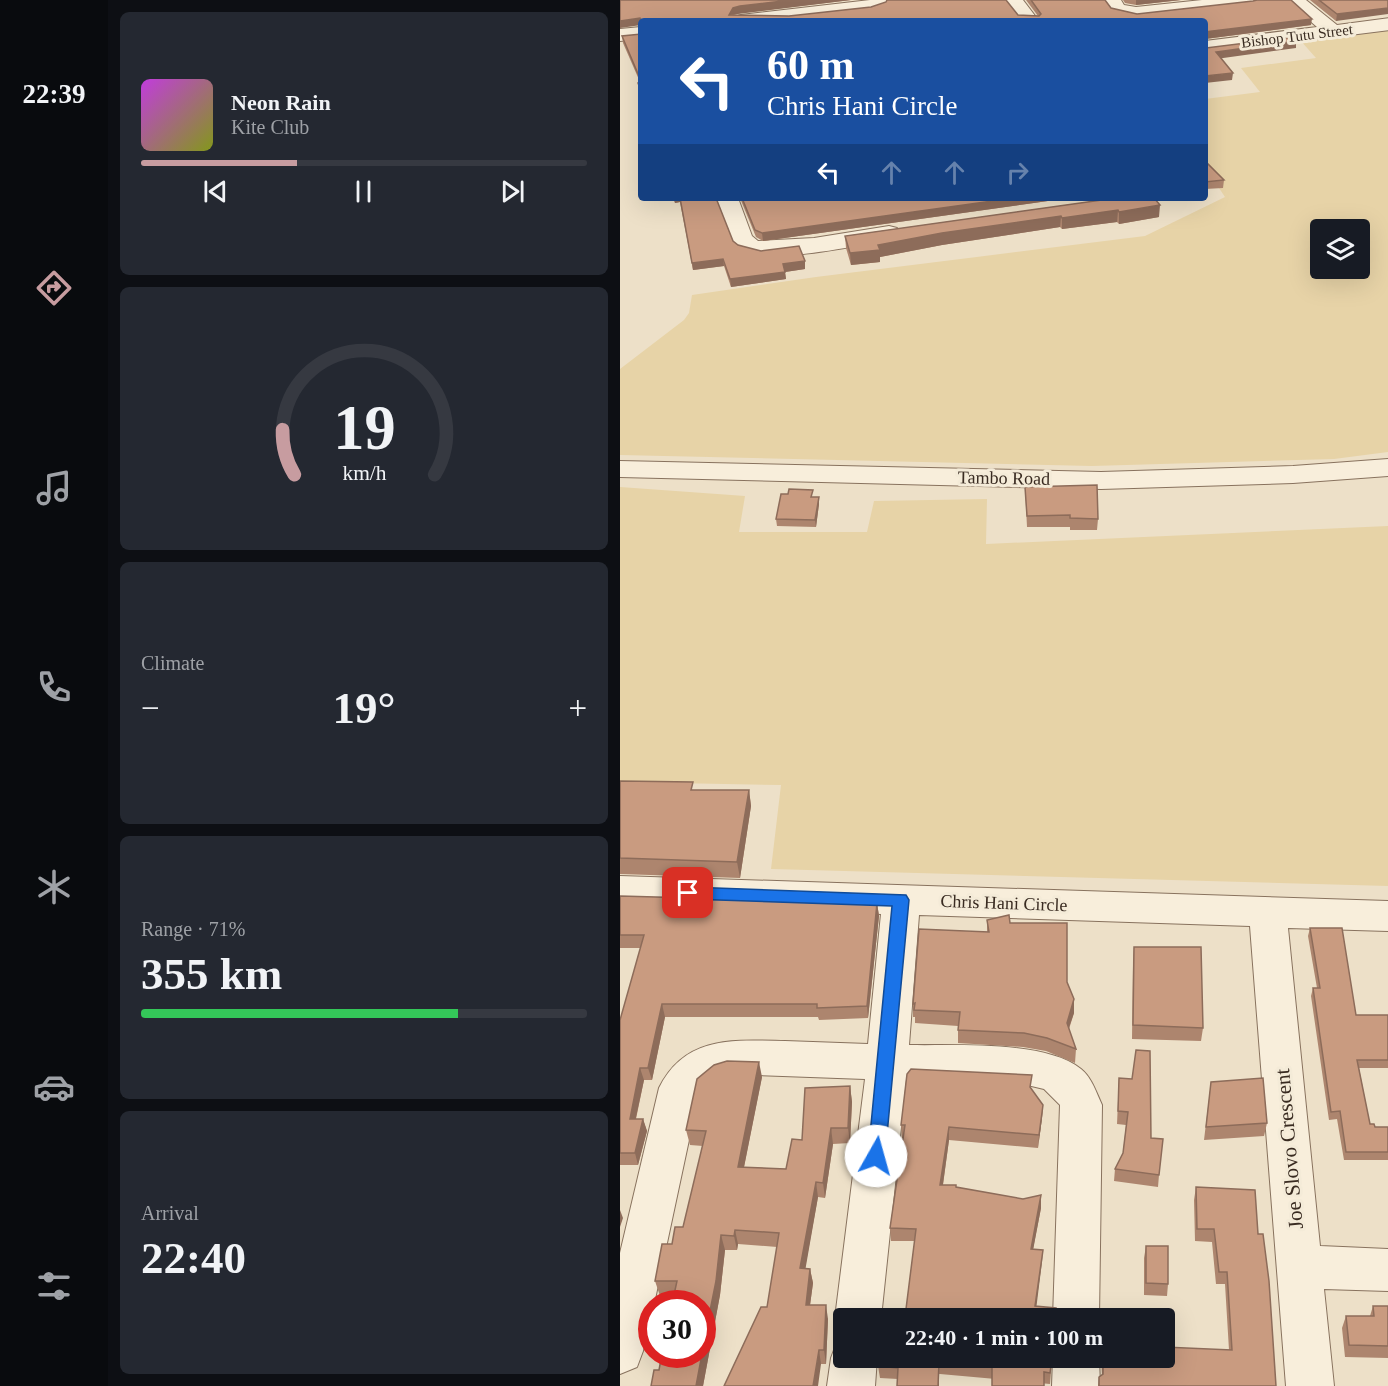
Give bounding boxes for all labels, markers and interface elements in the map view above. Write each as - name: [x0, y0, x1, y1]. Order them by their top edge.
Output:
- street label: Bishop Tutu Street: [1240, 21, 1355, 51]
- icon: left: [668, 42, 746, 120]
- text: 60 m: [767, 42, 855, 88]
- text: 22:39: [23, 79, 86, 109]
- text: Neon Rain: [231, 90, 331, 115]
- text: Chris Hani Circle: [767, 91, 957, 121]
- text: Kite Club: [231, 116, 309, 138]
- icon: left: [812, 156, 845, 189]
- icon: ahead: [875, 156, 908, 189]
- icon: ahead: [938, 156, 971, 189]
- icon: right: [1001, 156, 1034, 189]
- icon: previous: [199, 175, 232, 208]
- icon: pause: [347, 175, 380, 208]
- icon: next: [496, 175, 529, 208]
- map controls: [1310, 219, 1370, 279]
- button: layers: [1310, 219, 1370, 279]
- icon: directions: [33, 267, 75, 309]
- text: 19: [333, 393, 395, 462]
- text: km/h: [342, 462, 386, 486]
- icon: music: [33, 467, 75, 509]
- street label: Tambo Road: [958, 467, 1050, 489]
- text: Climate: [141, 652, 204, 674]
- icon: phone: [33, 666, 75, 708]
- text: 19°: [333, 683, 396, 733]
- text: −: [141, 690, 160, 726]
- text: +: [568, 690, 587, 726]
- icon: climate: [33, 866, 75, 908]
- pin: [662, 867, 713, 918]
- icon: arrive: [671, 876, 704, 909]
- street label: Chris Hani Circle: [940, 891, 1068, 915]
- text: Range · 71%: [141, 918, 245, 940]
- text: 355 km: [141, 949, 282, 999]
- icon: car: [33, 1066, 75, 1108]
- street label: Joe Slovo Crescent: [1270, 1068, 1308, 1230]
- position arrow: [844, 1124, 908, 1188]
- text: Arrival: [141, 1202, 199, 1224]
- text: 22:40: [141, 1233, 246, 1283]
- icon: filters: [33, 1265, 75, 1307]
- speed limit sign: 30: [638, 1290, 716, 1368]
- text: 22:40 · 1 min · 100 m: [905, 1325, 1103, 1350]

